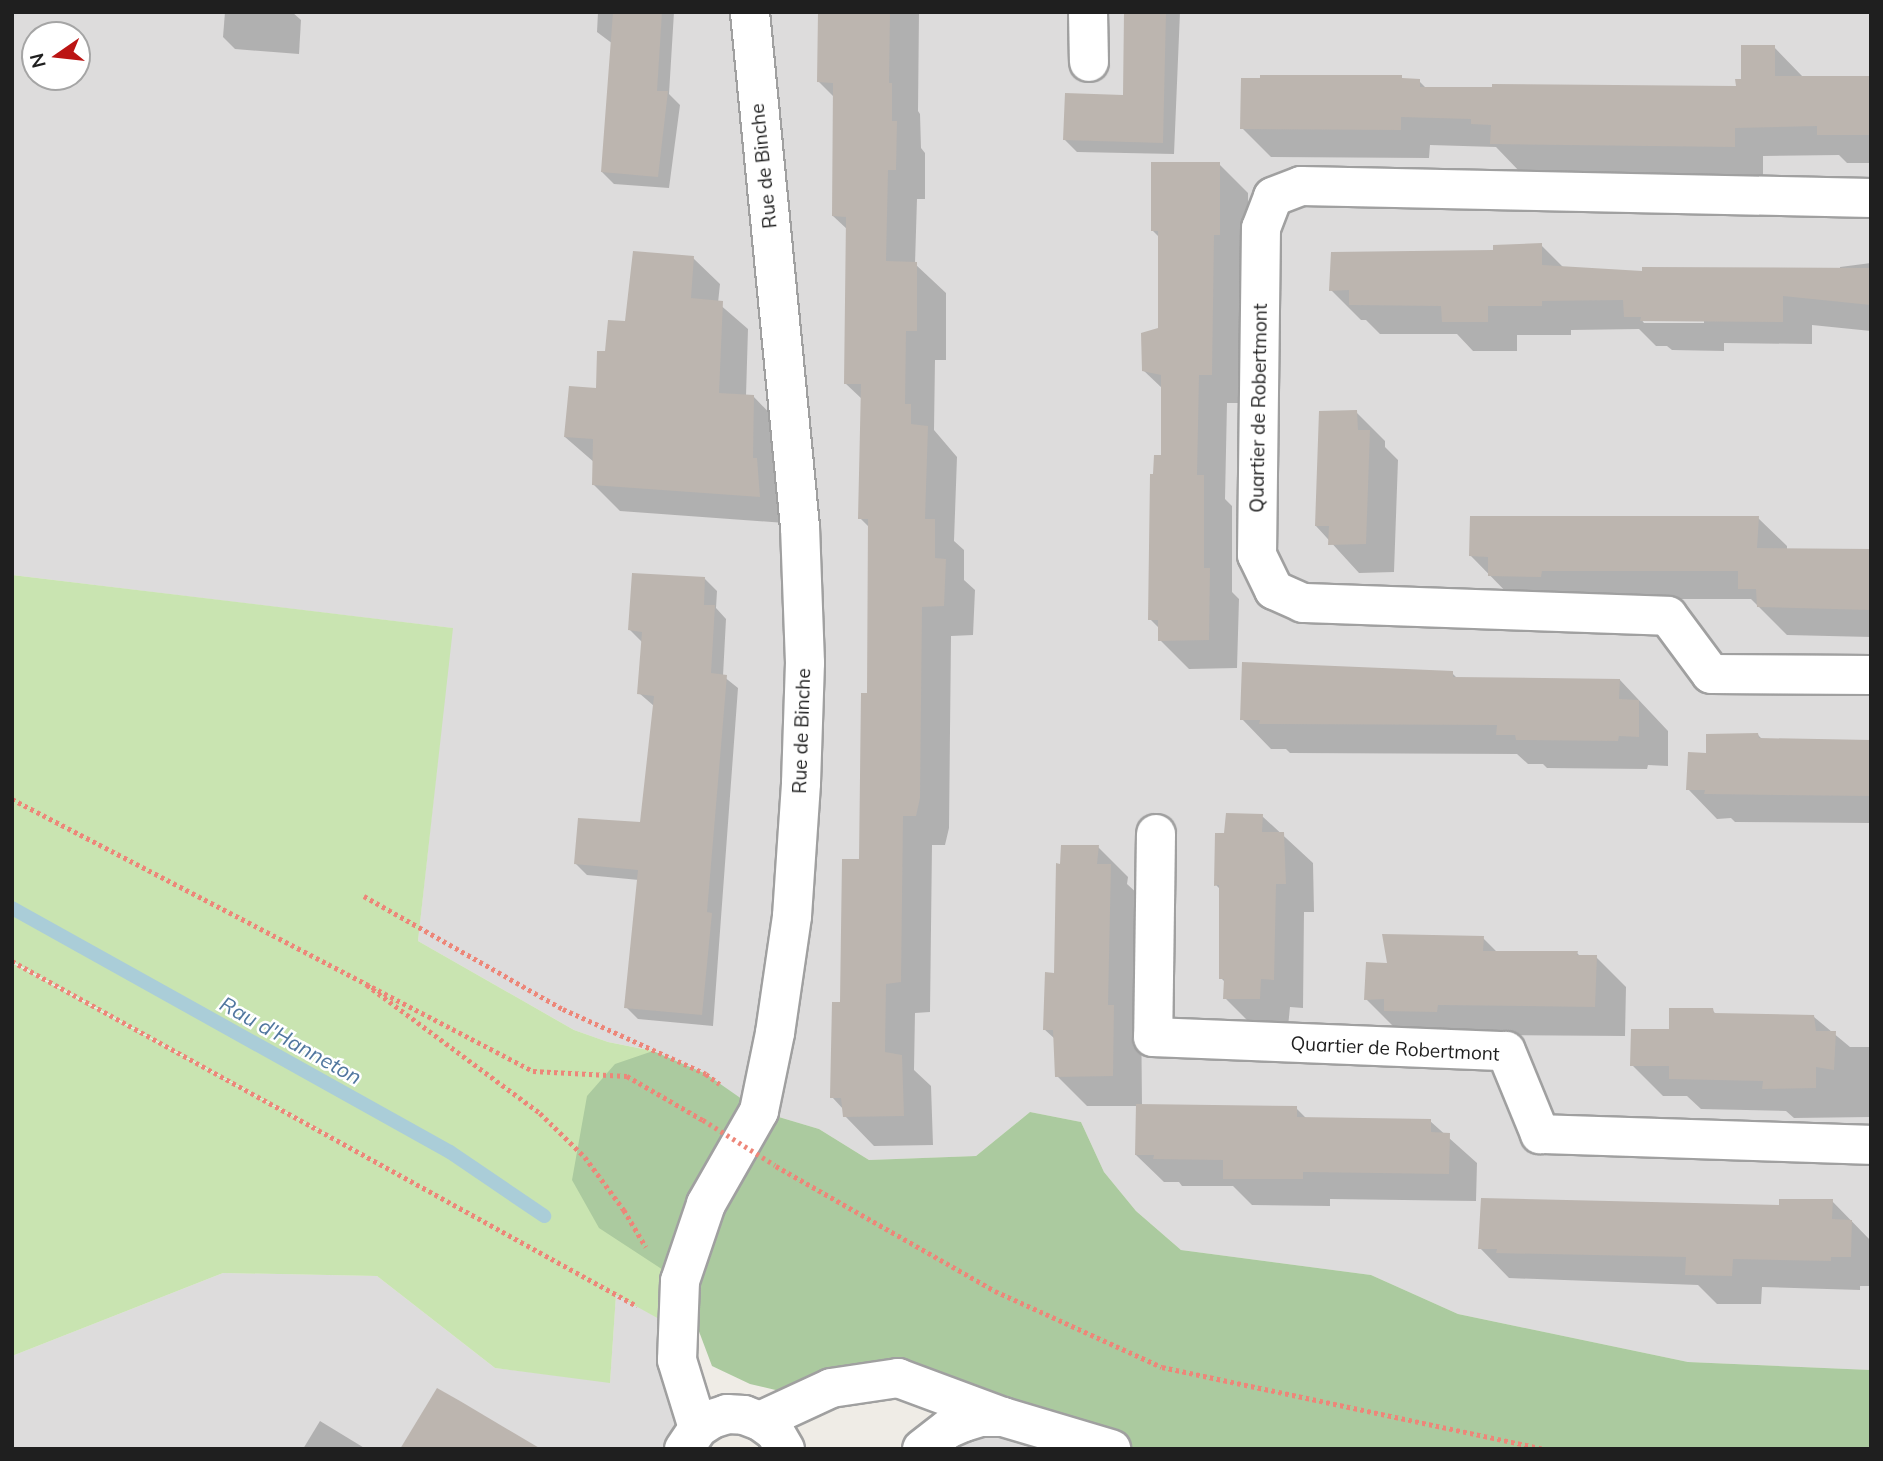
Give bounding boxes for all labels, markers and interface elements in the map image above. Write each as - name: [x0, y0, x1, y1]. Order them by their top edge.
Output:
- north arrow: [21, 21, 91, 91]
- text: N: [24, 51, 51, 70]
- street label: Rue de Binche: [746, 102, 782, 230]
- street label: Quartier de Robertmont: [1246, 303, 1272, 513]
- street label: Rue de Binche: [788, 668, 816, 794]
- water label: Rau d'Hanneton: [216, 991, 366, 1089]
- street label: Quartier de Robertmont: [1290, 1032, 1500, 1066]

